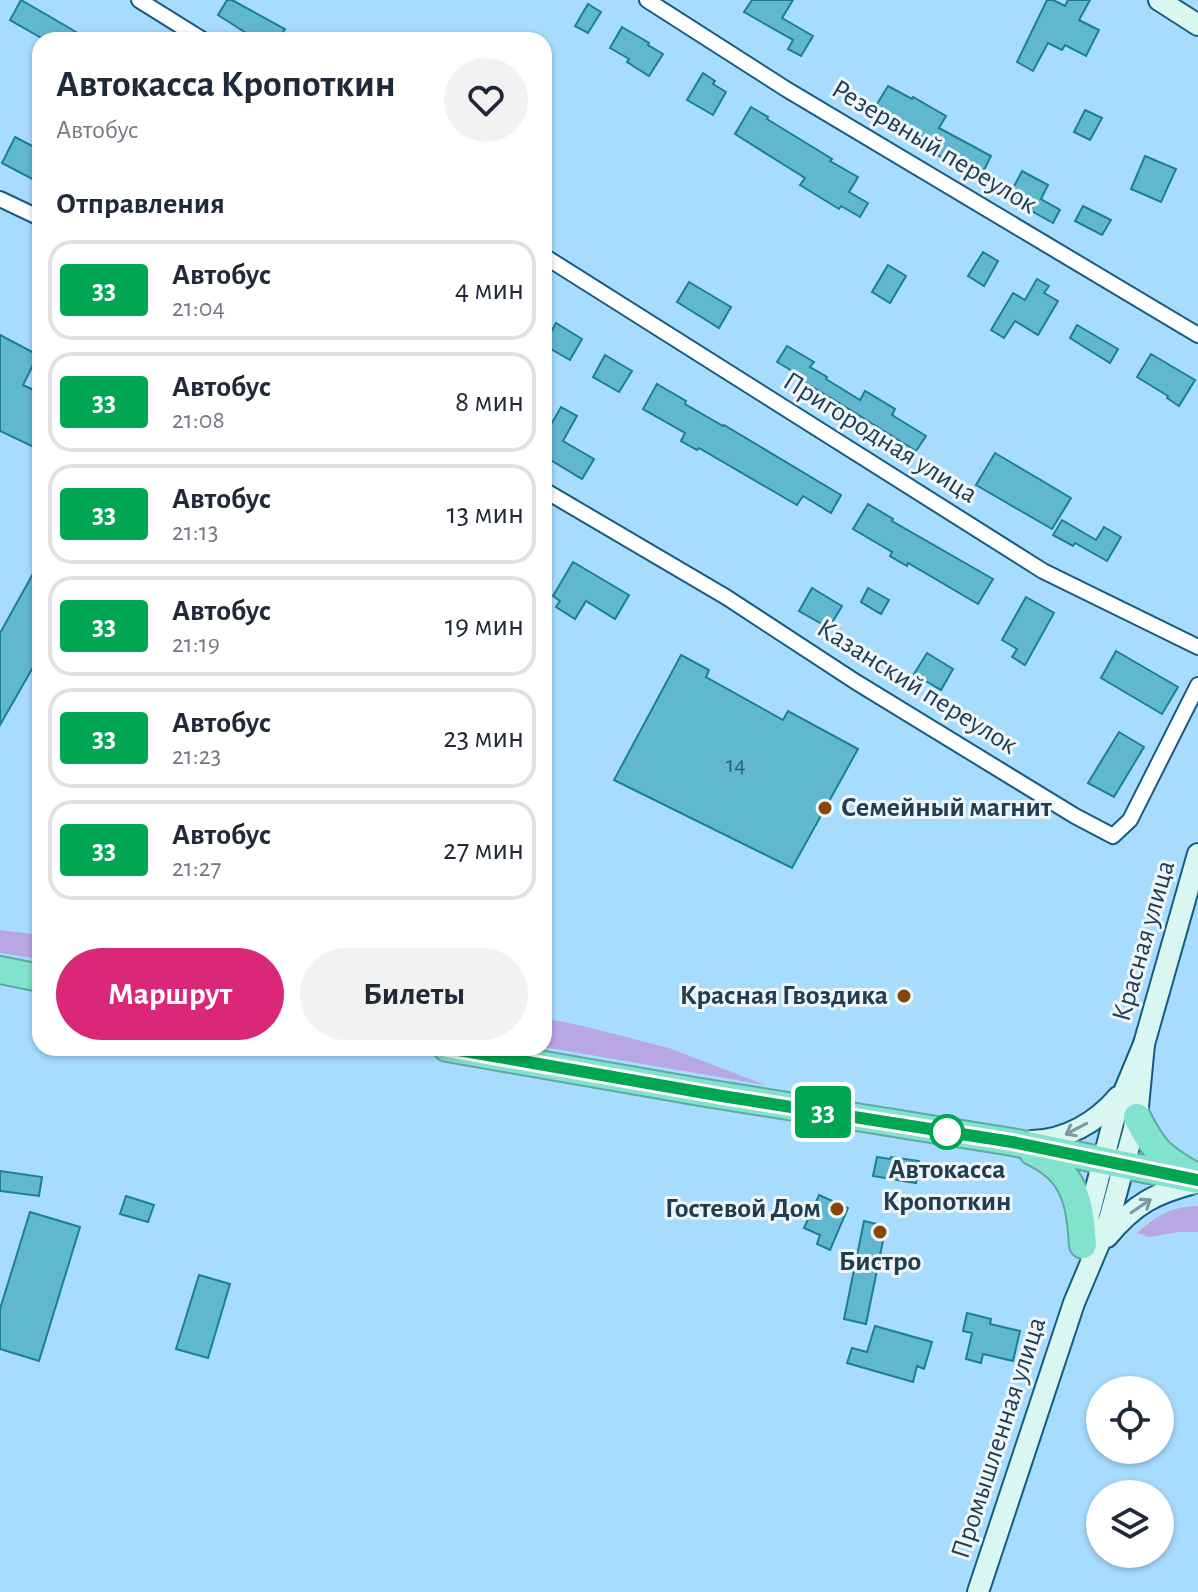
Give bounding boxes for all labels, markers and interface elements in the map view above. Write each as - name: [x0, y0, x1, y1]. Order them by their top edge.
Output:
- button: heart: [444, 58, 528, 142]
- text: Автокасса Кропоткин: [56, 66, 396, 104]
- street label: Резервный переулок: [827, 75, 1041, 219]
- text: Автобус: [56, 117, 139, 143]
- text: Отправления: [56, 189, 225, 219]
- text: Автобус: [172, 260, 271, 290]
- text: 4 мин: [455, 275, 524, 305]
- text: 33: [92, 276, 116, 304]
- text: 21:04: [172, 295, 225, 321]
- street label: Пригородная улица: [778, 367, 982, 509]
- text: Автобус: [172, 372, 271, 402]
- text: 8 мин: [455, 387, 524, 417]
- text: 33: [92, 388, 116, 416]
- text: 21:08: [172, 407, 225, 433]
- text: Автобус: [172, 484, 271, 514]
- text: 13 мин: [447, 499, 524, 529]
- text: 33: [92, 500, 116, 528]
- text: 21:13: [172, 519, 218, 545]
- text: Автобус: [172, 596, 271, 626]
- text: 19 мин: [445, 611, 524, 641]
- text: 33: [92, 612, 116, 640]
- street label: Казанский переулок: [812, 614, 1022, 760]
- text: 21:19: [172, 631, 220, 657]
- text: Автобус: [172, 708, 271, 738]
- text: 23 мин: [443, 723, 524, 753]
- text: 33: [92, 724, 116, 752]
- text: 21:23: [172, 743, 221, 769]
- house number: 14: [726, 753, 746, 777]
- place label: Семейный магнит: [841, 794, 1053, 822]
- marker: Семейный магнит: [816, 799, 834, 817]
- text: Автобус: [172, 820, 271, 850]
- text: 27 мин: [443, 835, 524, 865]
- text: 33: [92, 836, 116, 864]
- text: 21:27: [172, 855, 221, 881]
- street label: Красная улица: [1108, 857, 1180, 1025]
- button: Маршрут: [56, 948, 284, 1040]
- button: Билеты: [300, 948, 528, 1040]
- place label: Красная Гвоздика: [680, 982, 888, 1010]
- marker: Красная Гвоздика: [895, 987, 913, 1005]
- line badge: 33: [787, 1086, 859, 1138]
- text: 33: [811, 1098, 835, 1126]
- marker: Автокасса Кропоткин: [930, 1115, 964, 1149]
- one-way arrow: [1065, 1122, 1088, 1138]
- place label: Автокасса Кропоткин: [882, 1156, 1012, 1216]
- place label: Гостевой Дом: [665, 1195, 821, 1223]
- one-way arrow: [1129, 1197, 1151, 1214]
- marker: Гостевой Дом: [828, 1200, 846, 1218]
- marker: Бистро: [871, 1223, 889, 1241]
- place label: Бистро: [839, 1248, 921, 1276]
- street label: Промышленная улица: [947, 1313, 1051, 1562]
- map controls: [1086, 1376, 1174, 1568]
- button: locate: [1086, 1376, 1174, 1464]
- button: layers: [1086, 1480, 1174, 1568]

